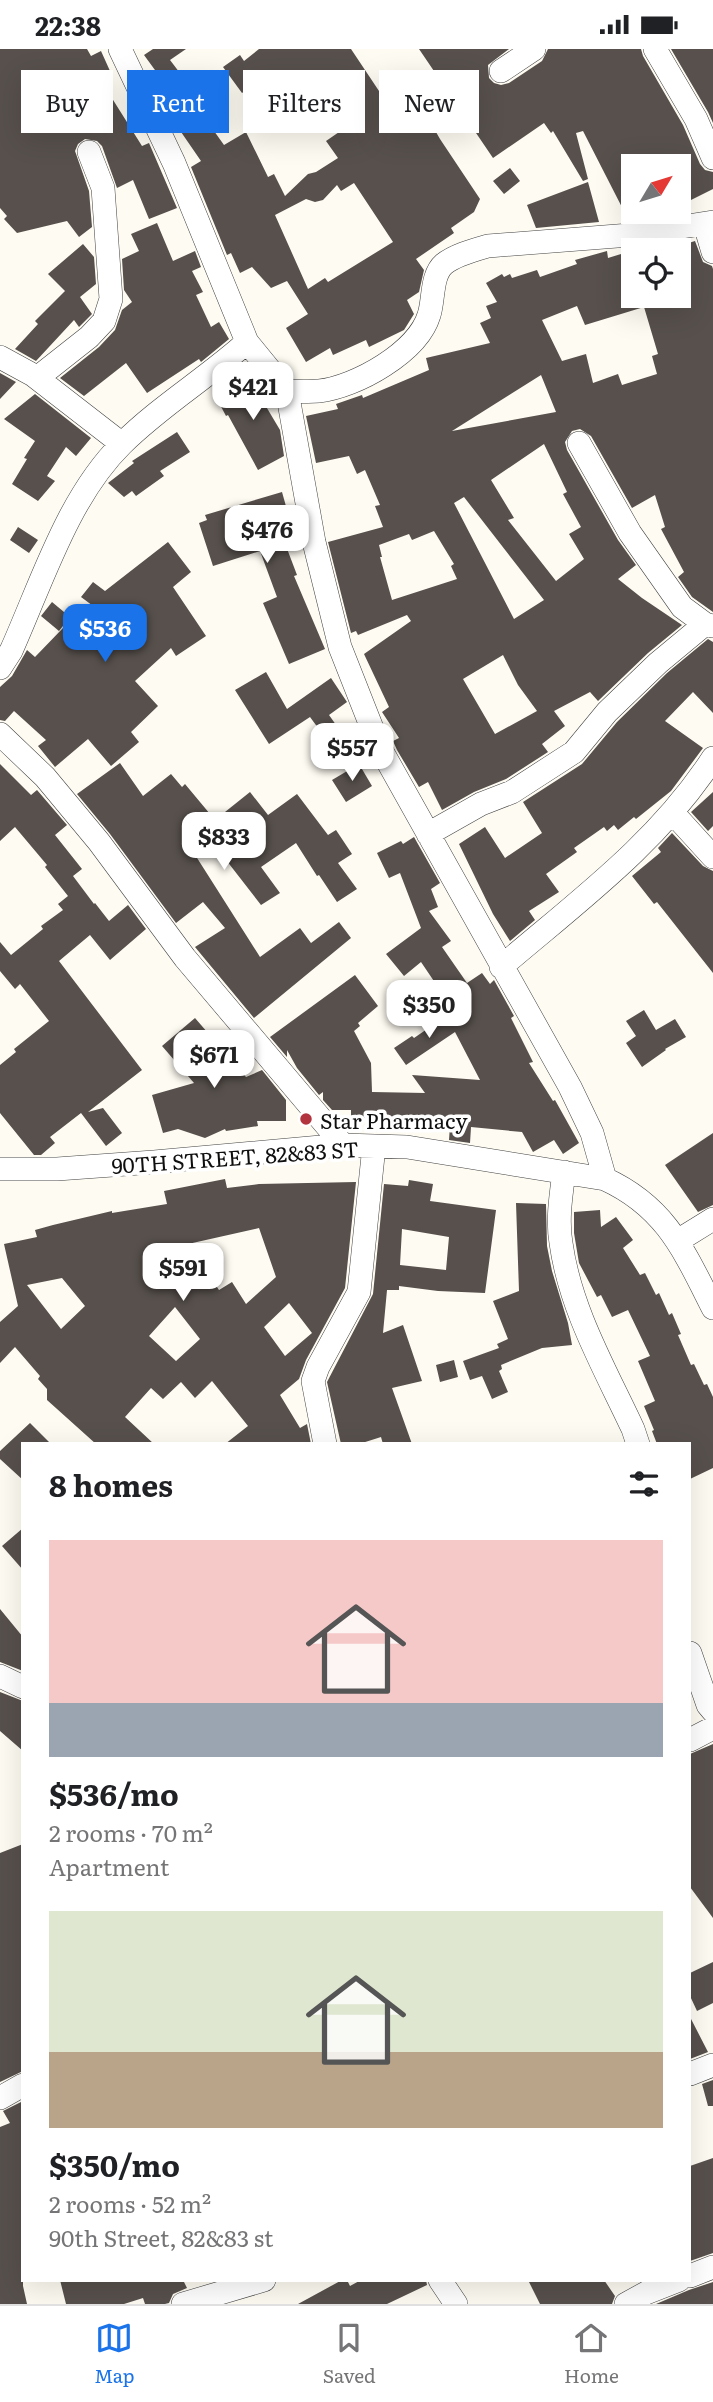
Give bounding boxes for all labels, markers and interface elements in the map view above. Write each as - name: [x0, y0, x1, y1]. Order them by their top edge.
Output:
- text: 22:38: [35, 5, 101, 44]
- chip: Buy: [21, 70, 113, 133]
- chip: Rent: [127, 70, 229, 133]
- chip: Filters: [243, 70, 365, 133]
- chip: New: [379, 70, 479, 133]
- north arrow: [621, 154, 691, 224]
- map controls: [621, 154, 691, 308]
- button: locate: [621, 238, 691, 308]
- pin: $421: [212, 363, 294, 422]
- text: $421: [228, 368, 278, 402]
- pin: $476: [226, 505, 308, 565]
- text: $476: [241, 511, 293, 545]
- pin: $536: [64, 605, 146, 664]
- text: $536: [79, 610, 131, 644]
- pin: $557: [311, 723, 393, 783]
- text: $557: [327, 729, 377, 763]
- pin: $833: [183, 813, 265, 872]
- text: $833: [198, 818, 250, 852]
- pin: $350: [388, 981, 470, 1040]
- text: $350: [402, 986, 456, 1020]
- pin: $671: [173, 1031, 255, 1090]
- text: $671: [189, 1036, 239, 1070]
- place label: Star Pharmacy: [320, 1104, 468, 1135]
- marker: Star Pharmacy: [298, 1111, 314, 1127]
- street label: 90TH STREET, 82&83 ST: [110, 1132, 360, 1180]
- pin: $591: [142, 1243, 224, 1303]
- text: $591: [159, 1249, 207, 1283]
- text: 8 homes: [49, 1462, 173, 1506]
- icon: filters: [625, 1465, 663, 1503]
- icon: home: [293, 1586, 419, 1712]
- text: $536/mo: [49, 1771, 179, 1815]
- text: 2 rooms · 70 m²: [49, 1815, 213, 1849]
- text: Apartment: [49, 1849, 169, 1883]
- icon: home: [293, 1957, 419, 2083]
- text: $350/mo: [49, 2142, 180, 2186]
- text: 2 rooms · 52 m²: [49, 2186, 211, 2220]
- text: 90th Street, 82&83 st: [49, 2220, 273, 2254]
- tab: Map: [94, 2319, 135, 2389]
- tab: Saved: [323, 2319, 376, 2389]
- tab: Home: [564, 2319, 619, 2389]

